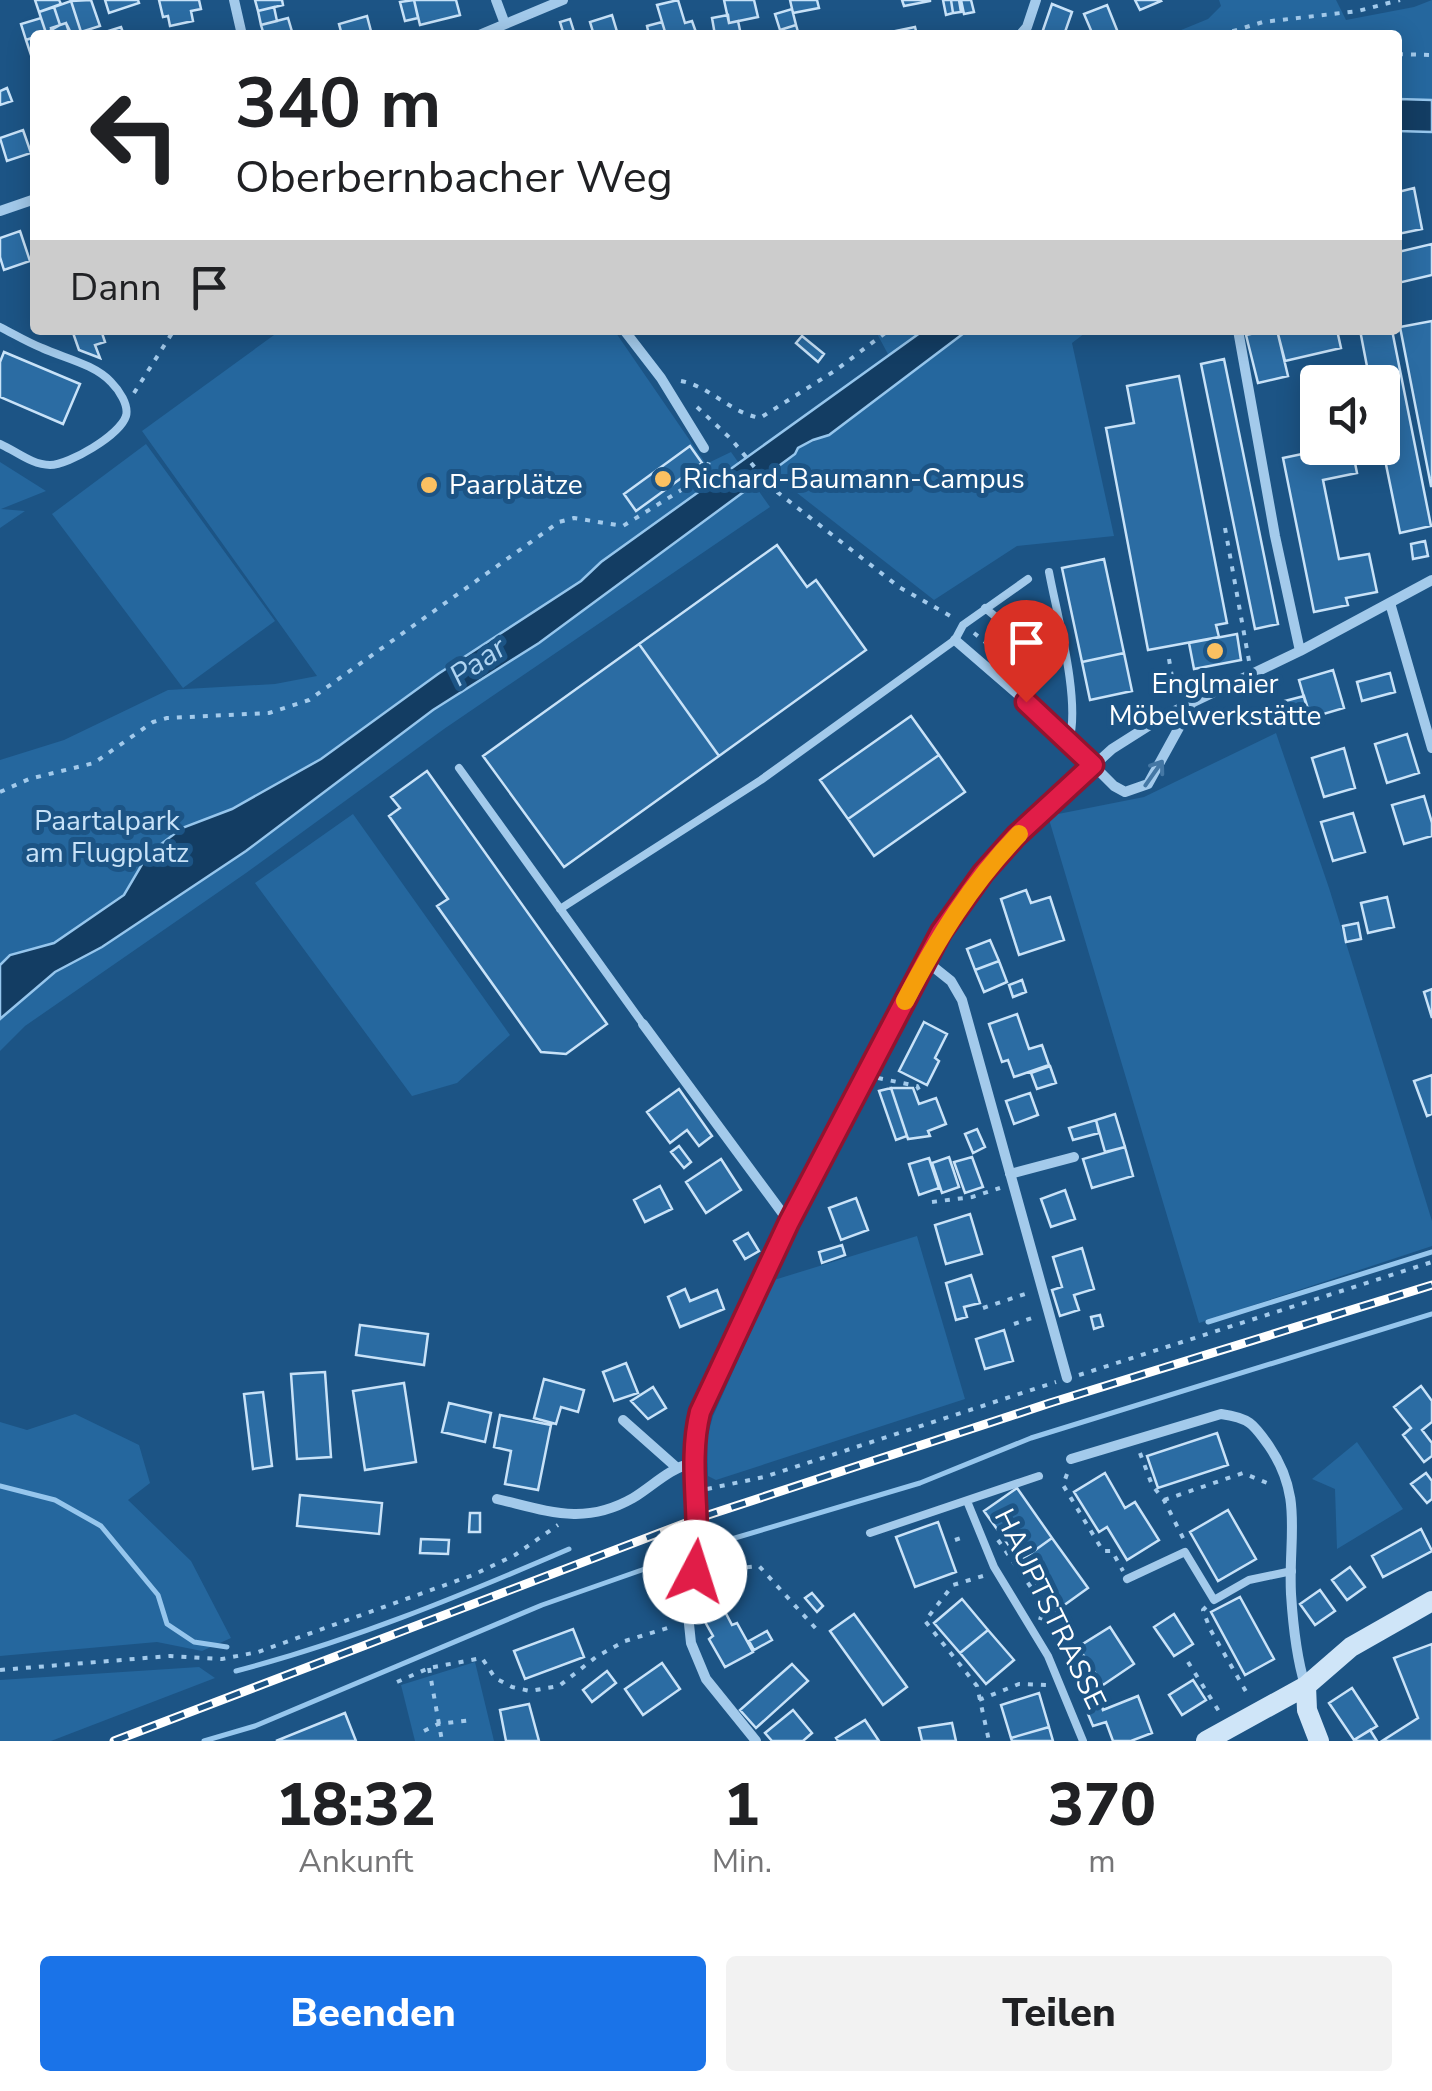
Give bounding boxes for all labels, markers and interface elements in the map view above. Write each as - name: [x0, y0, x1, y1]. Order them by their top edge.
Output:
- text: 340 m: [235, 56, 441, 152]
- icon: left: [70, 70, 200, 200]
- text: Oberbernbacher Weg: [235, 147, 673, 208]
- icon: arrive: [182, 260, 237, 315]
- text: Dann: [70, 262, 162, 313]
- map controls: [1300, 365, 1400, 465]
- button: sound: [1300, 365, 1400, 465]
- place label: Richard-Baumann-Campus: [683, 460, 1025, 498]
- place label: Paarplätze: [449, 466, 583, 504]
- marker: Richard-Baumann-Campus: [652, 468, 674, 490]
- marker: Paarplätze: [418, 474, 440, 496]
- pin: [984, 600, 1069, 703]
- icon: arrive: [999, 615, 1054, 670]
- water label: Paar: [441, 627, 516, 696]
- marker: Englmaier Möbelwerkstätte: [1204, 640, 1226, 662]
- place label: Englmaier Möbelwerkstätte: [1109, 665, 1321, 735]
- one-way arrow: [1143, 760, 1164, 787]
- park label: Paartalpark am Flugplatz: [25, 802, 189, 872]
- street label: HAUPTSTRASSE: [985, 1503, 1115, 1715]
- position arrow: [643, 1520, 747, 1624]
- text: 18:32: [276, 1764, 436, 1846]
- text: 1: [724, 1764, 760, 1846]
- text: 370: [1048, 1764, 1156, 1846]
- text: Ankunft: [298, 1840, 413, 1883]
- text: Min.: [712, 1840, 772, 1883]
- text: m: [1088, 1840, 1116, 1883]
- button: Beenden: [40, 1956, 706, 2071]
- button: Teilen: [726, 1956, 1392, 2071]

